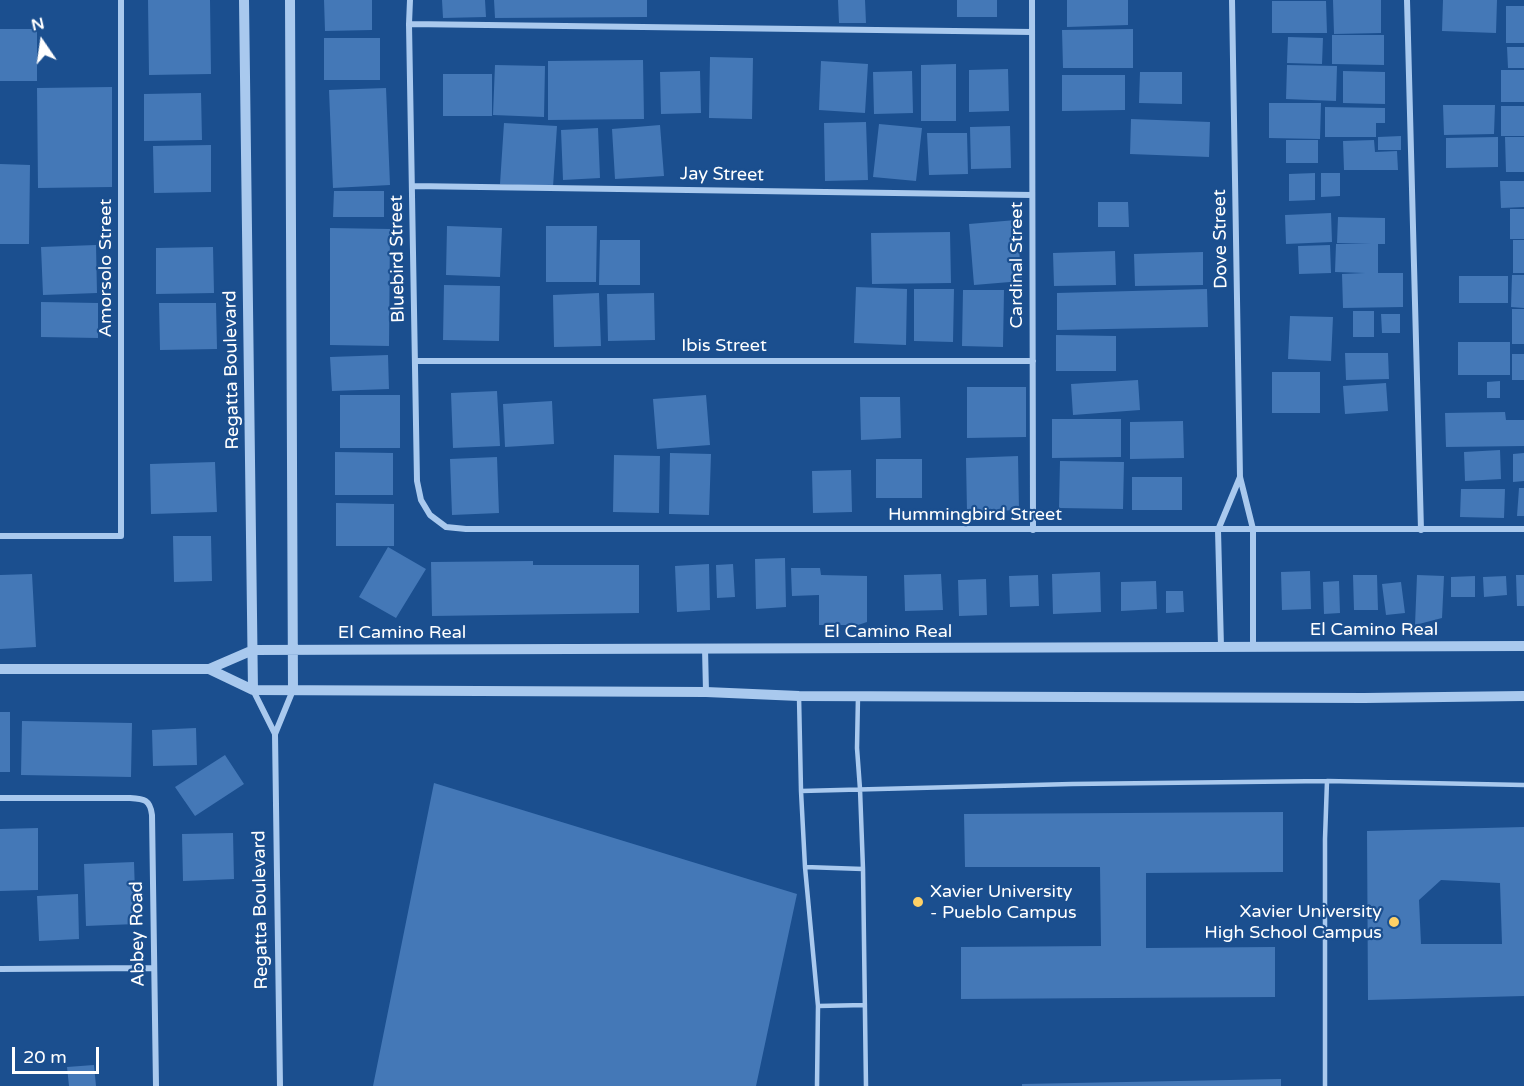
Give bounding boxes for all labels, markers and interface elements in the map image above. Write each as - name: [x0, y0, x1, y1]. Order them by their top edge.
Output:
- north arrow: [12, 12, 72, 72]
- text: N: [29, 13, 46, 36]
- street label: Jay Street: [680, 163, 764, 187]
- street label: Dove Street: [1209, 189, 1233, 289]
- street label: Bluebird Street: [386, 195, 410, 323]
- street label: Amorsolo Street: [95, 199, 117, 337]
- street label: Cardinal Street: [1006, 202, 1028, 328]
- street label: Regatta Boulevard: [220, 290, 244, 450]
- street label: Ibis Street: [681, 335, 767, 357]
- street label: Hummingbird Street: [888, 504, 1062, 526]
- street label: El Camino Real: [1310, 619, 1438, 641]
- street label: El Camino Real: [824, 621, 952, 643]
- street label: El Camino Real: [338, 622, 466, 644]
- street label: Regatta Boulevard: [249, 830, 273, 990]
- street label: Abbey Road: [126, 881, 150, 987]
- place label: Xavier University - Pueblo Campus: [930, 881, 1077, 924]
- marker: Xavier University - Pueblo Campus: [911, 895, 925, 909]
- place label: Xavier University High School Campus: [1204, 901, 1382, 944]
- marker: Xavier University High School Campus: [1387, 915, 1401, 929]
- scale bar: [15, 1035, 102, 1073]
- text: 20 m: [23, 1046, 67, 1068]

